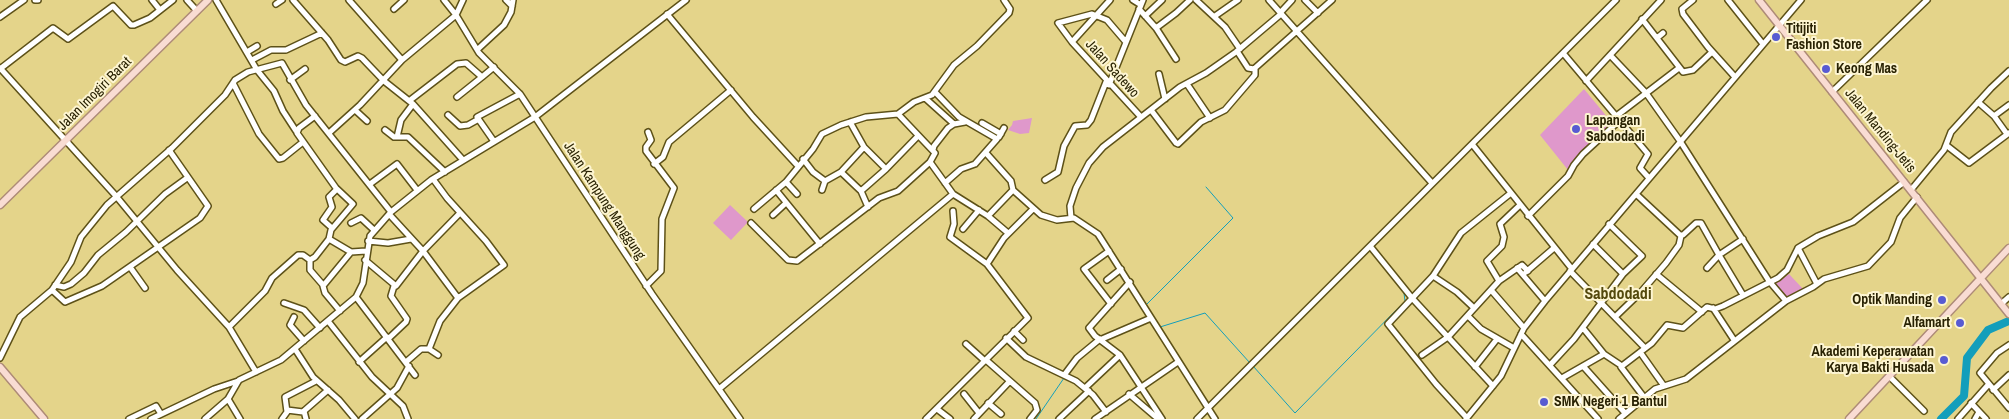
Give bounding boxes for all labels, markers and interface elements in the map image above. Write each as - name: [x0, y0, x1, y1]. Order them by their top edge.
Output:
- place label: Titijiti Fashion Store: [1786, 21, 1862, 54]
- marker: Titijiti Fashion Store: [1770, 31, 1782, 43]
- street label: Jalan Sadewo: [1082, 37, 1142, 101]
- street label: Jalan Imogiri Barat: [55, 54, 135, 134]
- place label: Keong Mas: [1836, 61, 1897, 77]
- marker: Keong Mas: [1820, 63, 1832, 75]
- street label: Jalan Manding-Jetis: [1841, 86, 1919, 176]
- place label: Lapangan Sabdodadi: [1586, 113, 1645, 146]
- marker: Lapangan Sabdodadi: [1570, 123, 1582, 135]
- street label: Jalan Kampung Manggung: [560, 139, 648, 263]
- district label: Sabdodadi: [1584, 285, 1652, 305]
- place label: Optik Manding: [1852, 292, 1932, 308]
- marker: Optik Manding: [1936, 294, 1948, 306]
- place label: Alfamart: [1903, 315, 1950, 331]
- marker: Alfamart: [1954, 317, 1966, 329]
- place label: Akademi Keperawatan Karya Bakti Husada: [1812, 344, 1934, 377]
- marker: Akademi Keperawatan Karya Bakti Husada: [1938, 354, 1950, 366]
- place label: SMK Negeri 1 Bantul: [1554, 394, 1667, 410]
- marker: SMK Negeri 1 Bantul: [1538, 396, 1550, 408]

